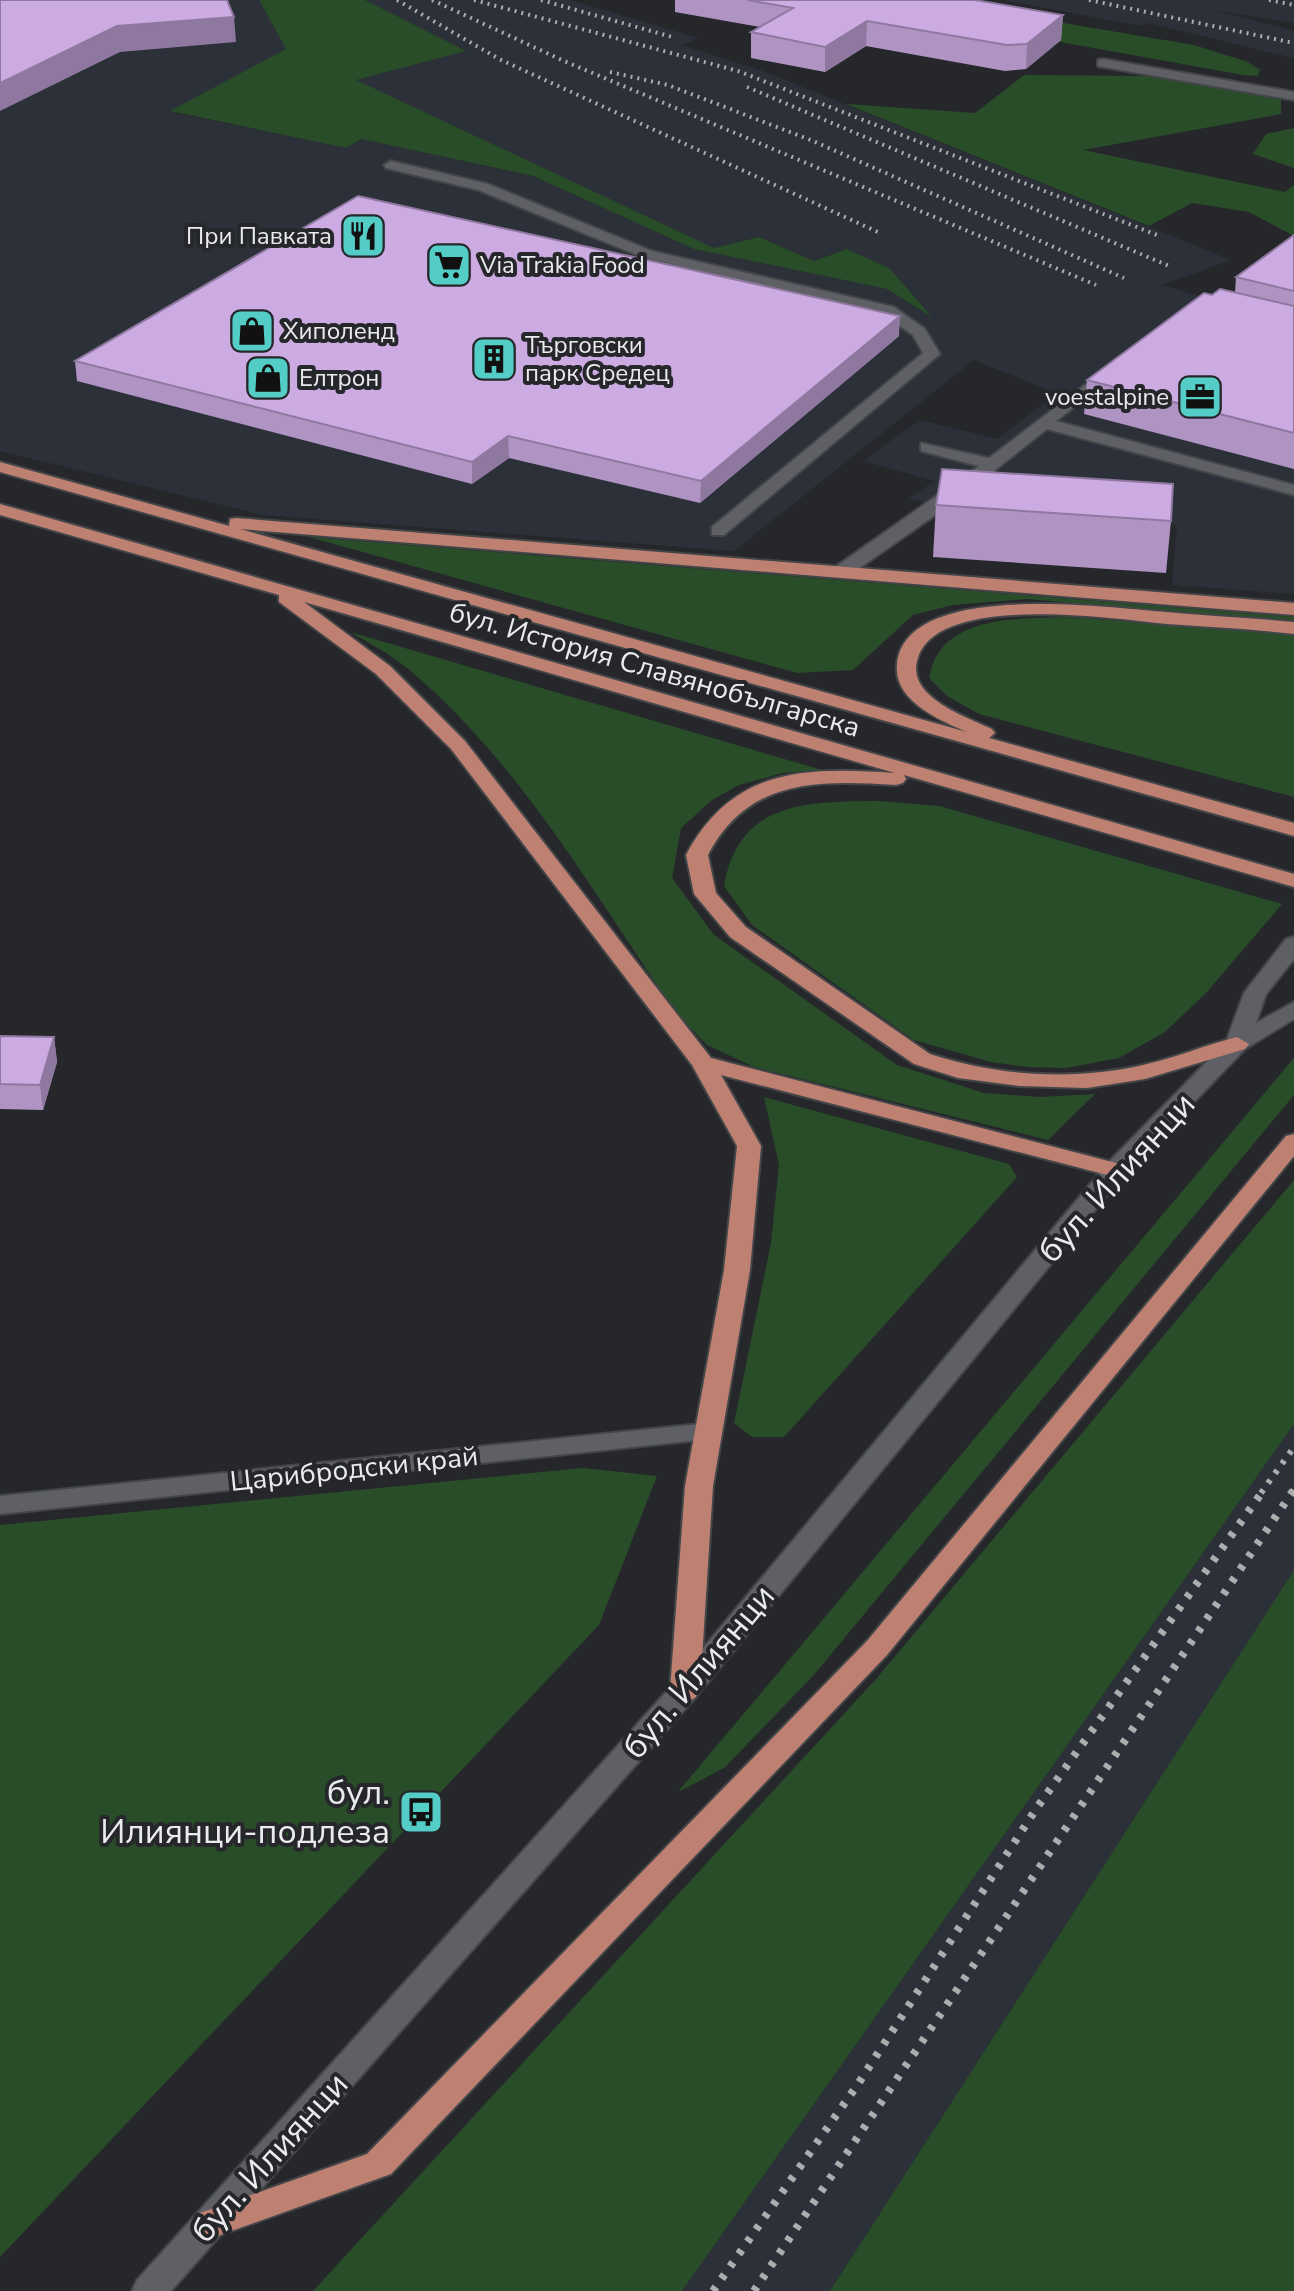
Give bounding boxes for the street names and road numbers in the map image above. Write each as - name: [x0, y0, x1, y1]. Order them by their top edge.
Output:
- street label: бул. История Славянобългарска: [445, 593, 864, 747]
- street label: бул. Илиянци: [1028, 1082, 1206, 1273]
- street label: Царибродски край: [228, 1437, 480, 1501]
- street label: бул. Илиянци: [612, 1575, 785, 1769]
- street label: бул. Илиянци: [181, 2062, 359, 2253]

